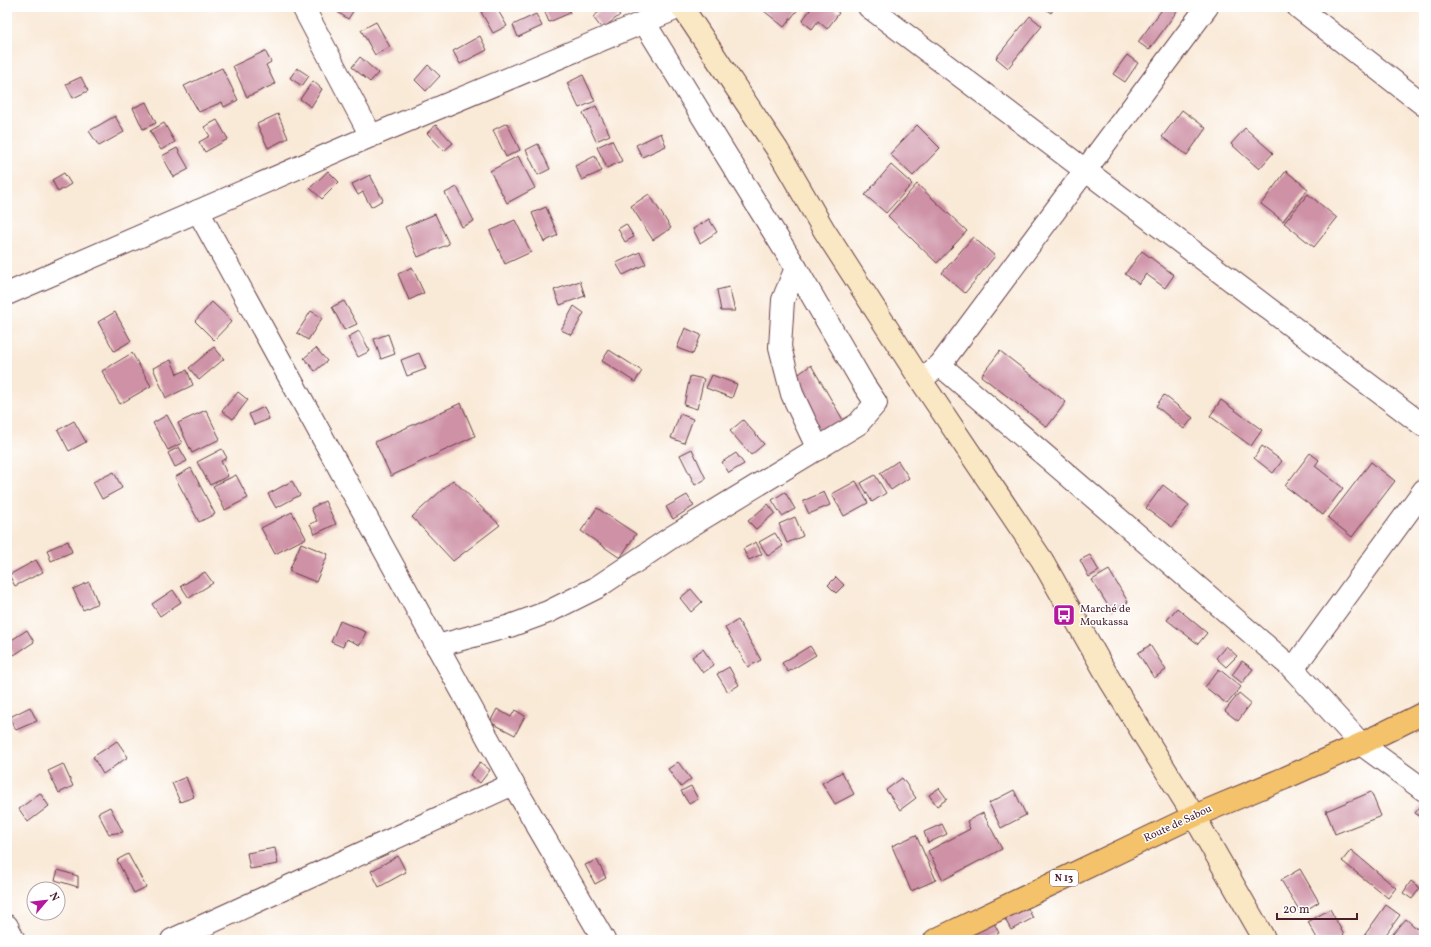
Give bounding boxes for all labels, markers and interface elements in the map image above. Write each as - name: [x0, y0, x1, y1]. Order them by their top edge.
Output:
- bus stop icon: Marché de Moukassa: [1051, 602, 1077, 628]
- place label: Marché de Moukassa: [1080, 602, 1130, 630]
- street label: Route de Sabou: [1141, 802, 1215, 846]
- road number: N 13: [1050, 870, 1078, 886]
- north arrow: [26, 881, 66, 921]
- text: N: [45, 890, 62, 904]
- scale bar: [1277, 895, 1357, 921]
- text: 20 m: [1283, 902, 1310, 918]

